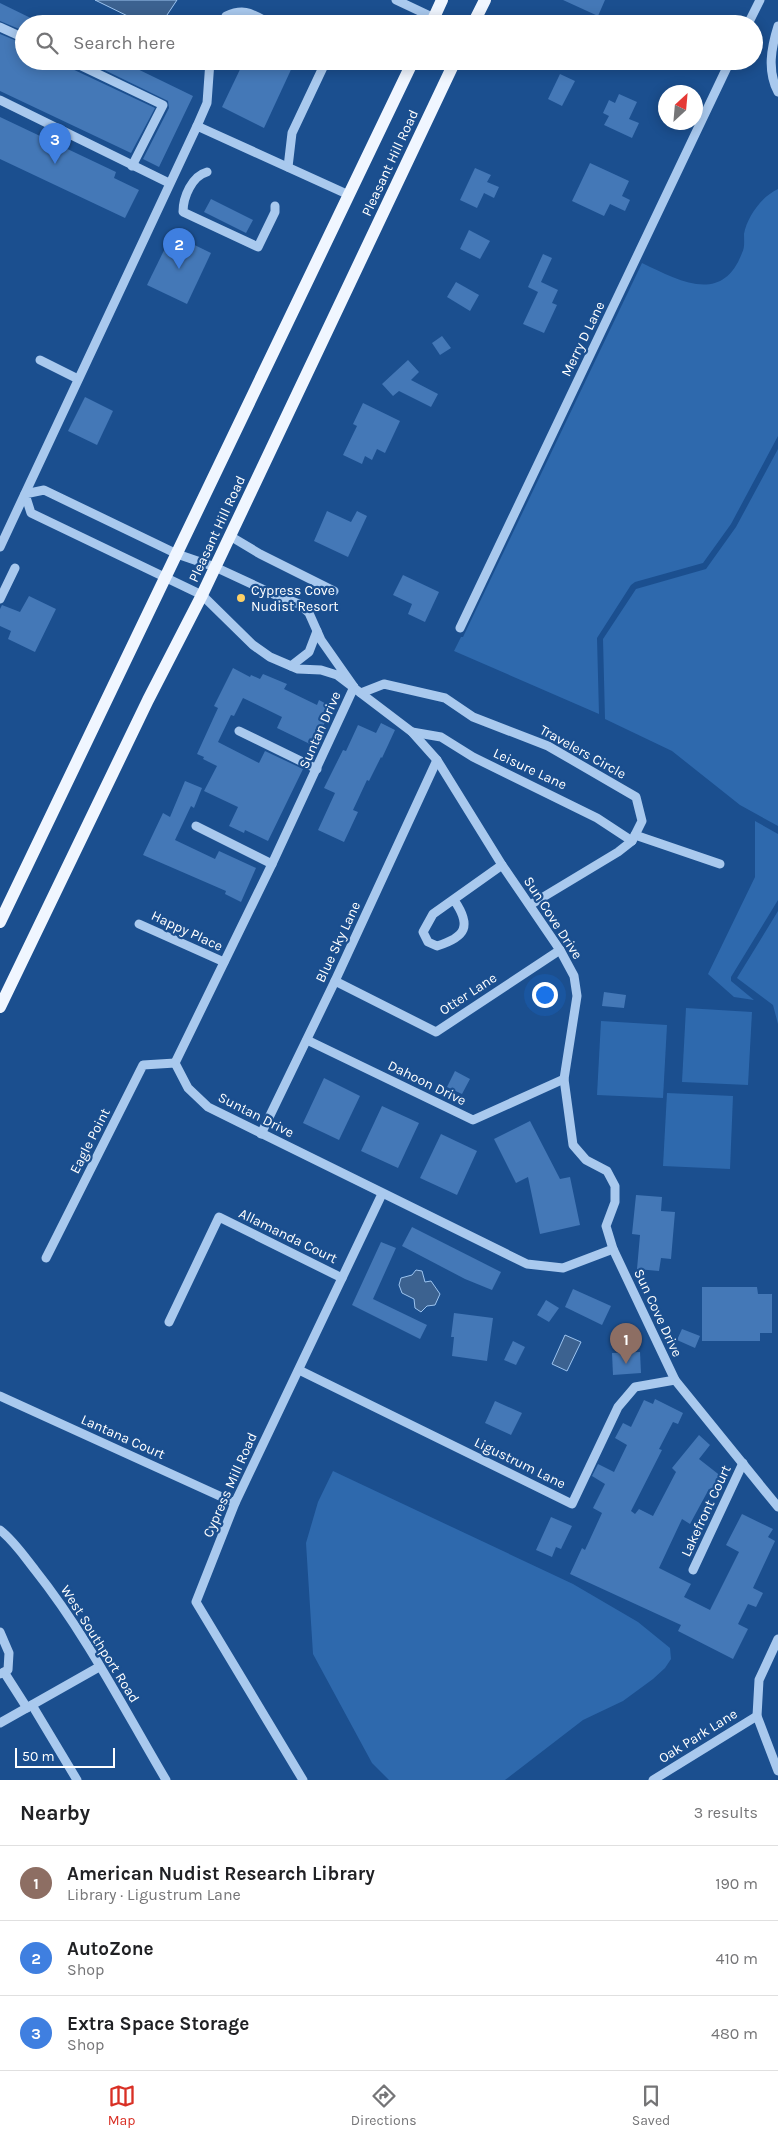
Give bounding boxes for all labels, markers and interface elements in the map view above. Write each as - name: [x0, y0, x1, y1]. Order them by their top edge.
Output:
- search box: [15, 15, 763, 70]
- icon: search: [33, 29, 61, 57]
- text: Search here: [73, 32, 175, 54]
- north arrow: [658, 85, 703, 130]
- street label: Pleasant Hill Road: [358, 107, 422, 219]
- pin: 3: [39, 123, 71, 164]
- pin: 2: [163, 228, 195, 269]
- street label: Merry D Lane: [558, 299, 608, 379]
- street label: Pleasant Hill Road: [185, 473, 249, 585]
- place label: Cypress Cove Nudist Resort: [251, 582, 339, 615]
- marker: Cypress Cove Nudist Resort: [235, 592, 247, 604]
- street label: Suntan Drive: [295, 689, 345, 771]
- street label: Travelers Circle: [537, 721, 629, 783]
- street label: Leisure Lane: [491, 745, 569, 793]
- street label: Sun Cove Drive: [520, 873, 586, 963]
- street label: Blue Sky Lane: [312, 899, 364, 985]
- street label: Happy Place: [148, 907, 226, 955]
- street label: Otter Lane: [436, 969, 500, 1019]
- your location: [532, 982, 558, 1008]
- street label: Dahoon Drive: [385, 1057, 469, 1109]
- street label: Suntan Drive: [215, 1089, 297, 1141]
- street label: Eagle Point: [66, 1105, 114, 1177]
- street label: Allamanda Court: [236, 1205, 340, 1267]
- street label: Sun Cove Drive: [630, 1266, 686, 1360]
- pin: 1: [610, 1323, 642, 1364]
- street label: Lantana Court: [78, 1411, 168, 1463]
- street label: Cypress Mill Road: [199, 1430, 261, 1540]
- street label: Ligustrum Lane: [472, 1434, 568, 1492]
- street label: Lakefront Court: [677, 1463, 735, 1559]
- street label: West Southport Road: [57, 1582, 143, 1706]
- street label: Oak Park Lane: [656, 1705, 740, 1767]
- scale bar: [15, 1745, 115, 1768]
- text: 50 m: [22, 1748, 55, 1765]
- text: Nearby: [20, 1801, 90, 1825]
- text: 3 results: [694, 1803, 758, 1822]
- text: American Nudist Research Library: [67, 1863, 375, 1885]
- text: 1: [33, 1874, 39, 1893]
- text: 190 m: [715, 1874, 758, 1893]
- text: Library · Ligustrum Lane: [67, 1885, 241, 1904]
- text: AutoZone: [67, 1938, 154, 1960]
- text: 2: [31, 1949, 41, 1968]
- text: 410 m: [716, 1949, 758, 1968]
- text: Shop: [67, 1960, 104, 1979]
- text: Extra Space Storage: [67, 2013, 249, 2035]
- text: 3: [31, 2024, 41, 2043]
- text: 480 m: [711, 2024, 758, 2043]
- text: Shop: [67, 2035, 104, 2054]
- tab: Map: [108, 2082, 136, 2129]
- tab: Directions: [351, 2082, 417, 2129]
- tab: Saved: [632, 2082, 670, 2129]

